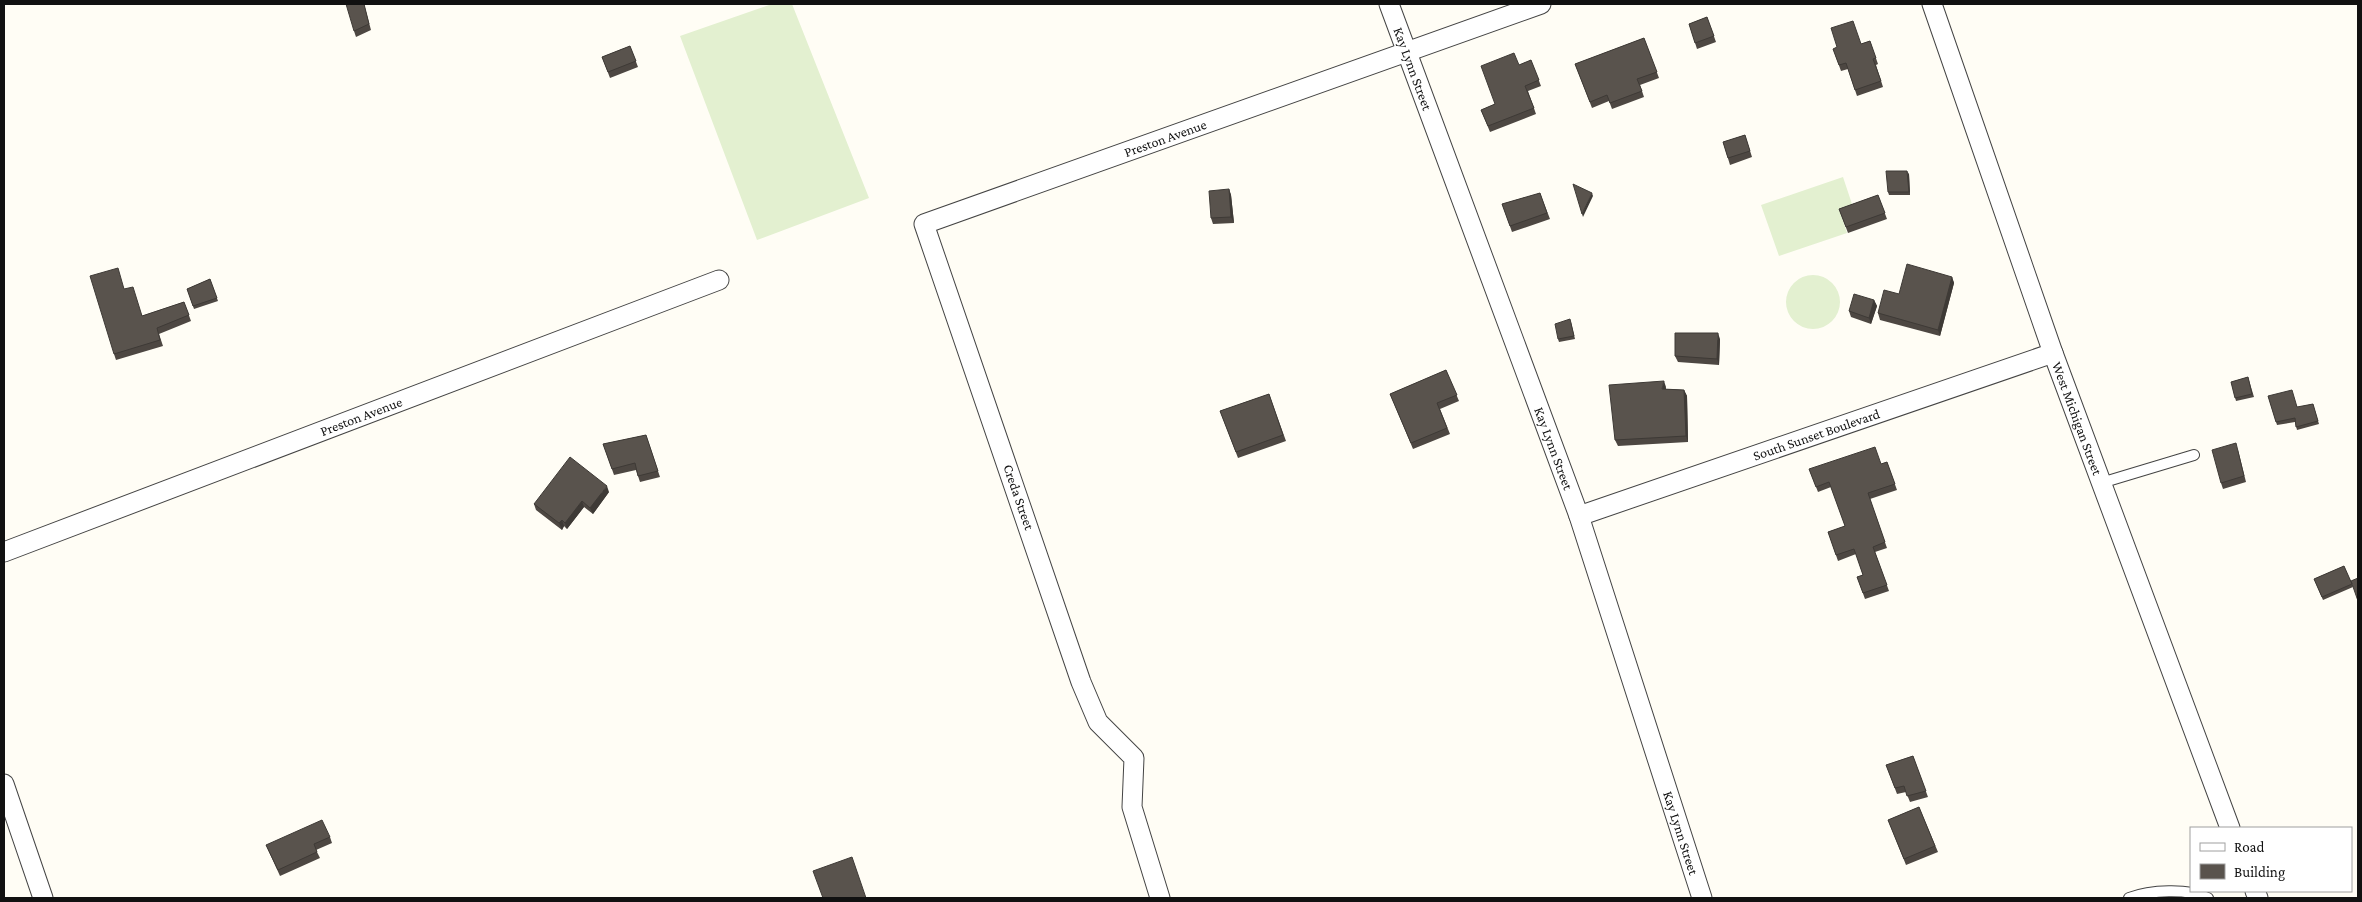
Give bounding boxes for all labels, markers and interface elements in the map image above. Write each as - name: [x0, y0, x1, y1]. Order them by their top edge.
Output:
- street label: Kay Lynn Street: [1390, 25, 1436, 113]
- street label: Preston Avenue: [1122, 116, 1209, 160]
- street label: West Michigan Street: [2049, 359, 2106, 477]
- street label: Preston Avenue: [318, 393, 404, 439]
- street label: Kay Lynn Street: [1531, 405, 1577, 492]
- street label: South Sunset Boulevard: [1751, 405, 1882, 464]
- street label: Creda Street: [1000, 462, 1038, 532]
- street label: Kay Lynn Street: [1660, 789, 1702, 877]
- legend: [2190, 827, 2352, 892]
- text: Road: [2234, 839, 2265, 855]
- text: Building: [2234, 864, 2285, 881]

